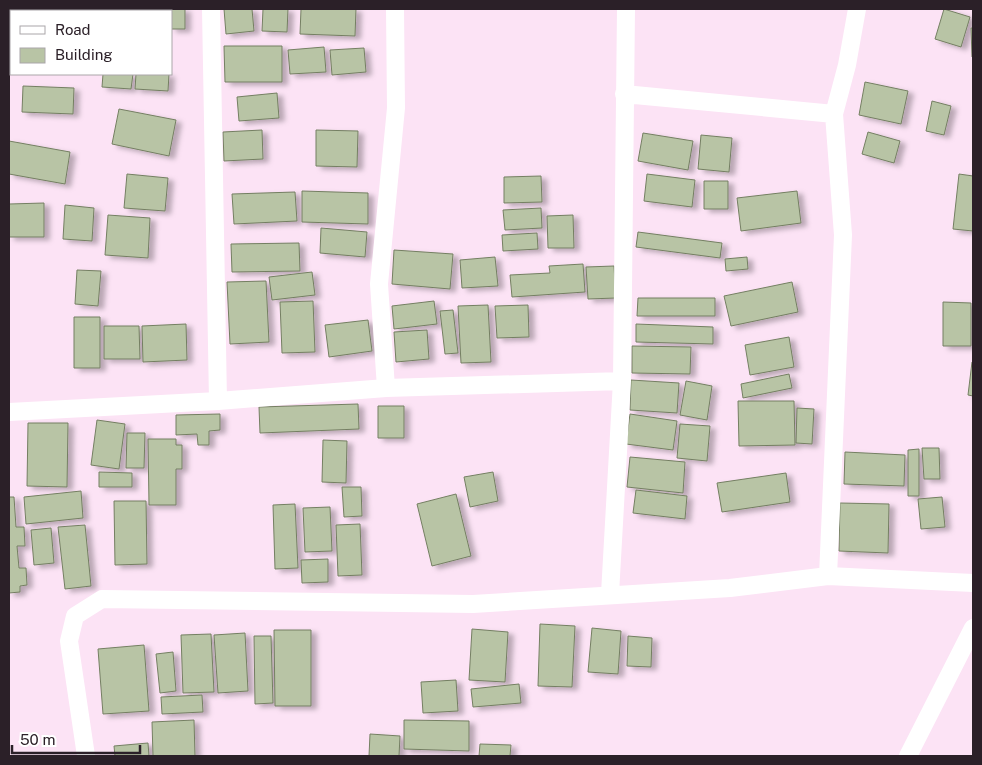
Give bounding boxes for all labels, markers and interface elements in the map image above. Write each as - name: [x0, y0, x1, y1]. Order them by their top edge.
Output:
- legend: [10, 10, 172, 75]
- text: Road: [55, 21, 91, 38]
- text: Building: [55, 46, 113, 63]
- scale bar: [12, 722, 140, 754]
- text: 50 m: [20, 731, 55, 748]

